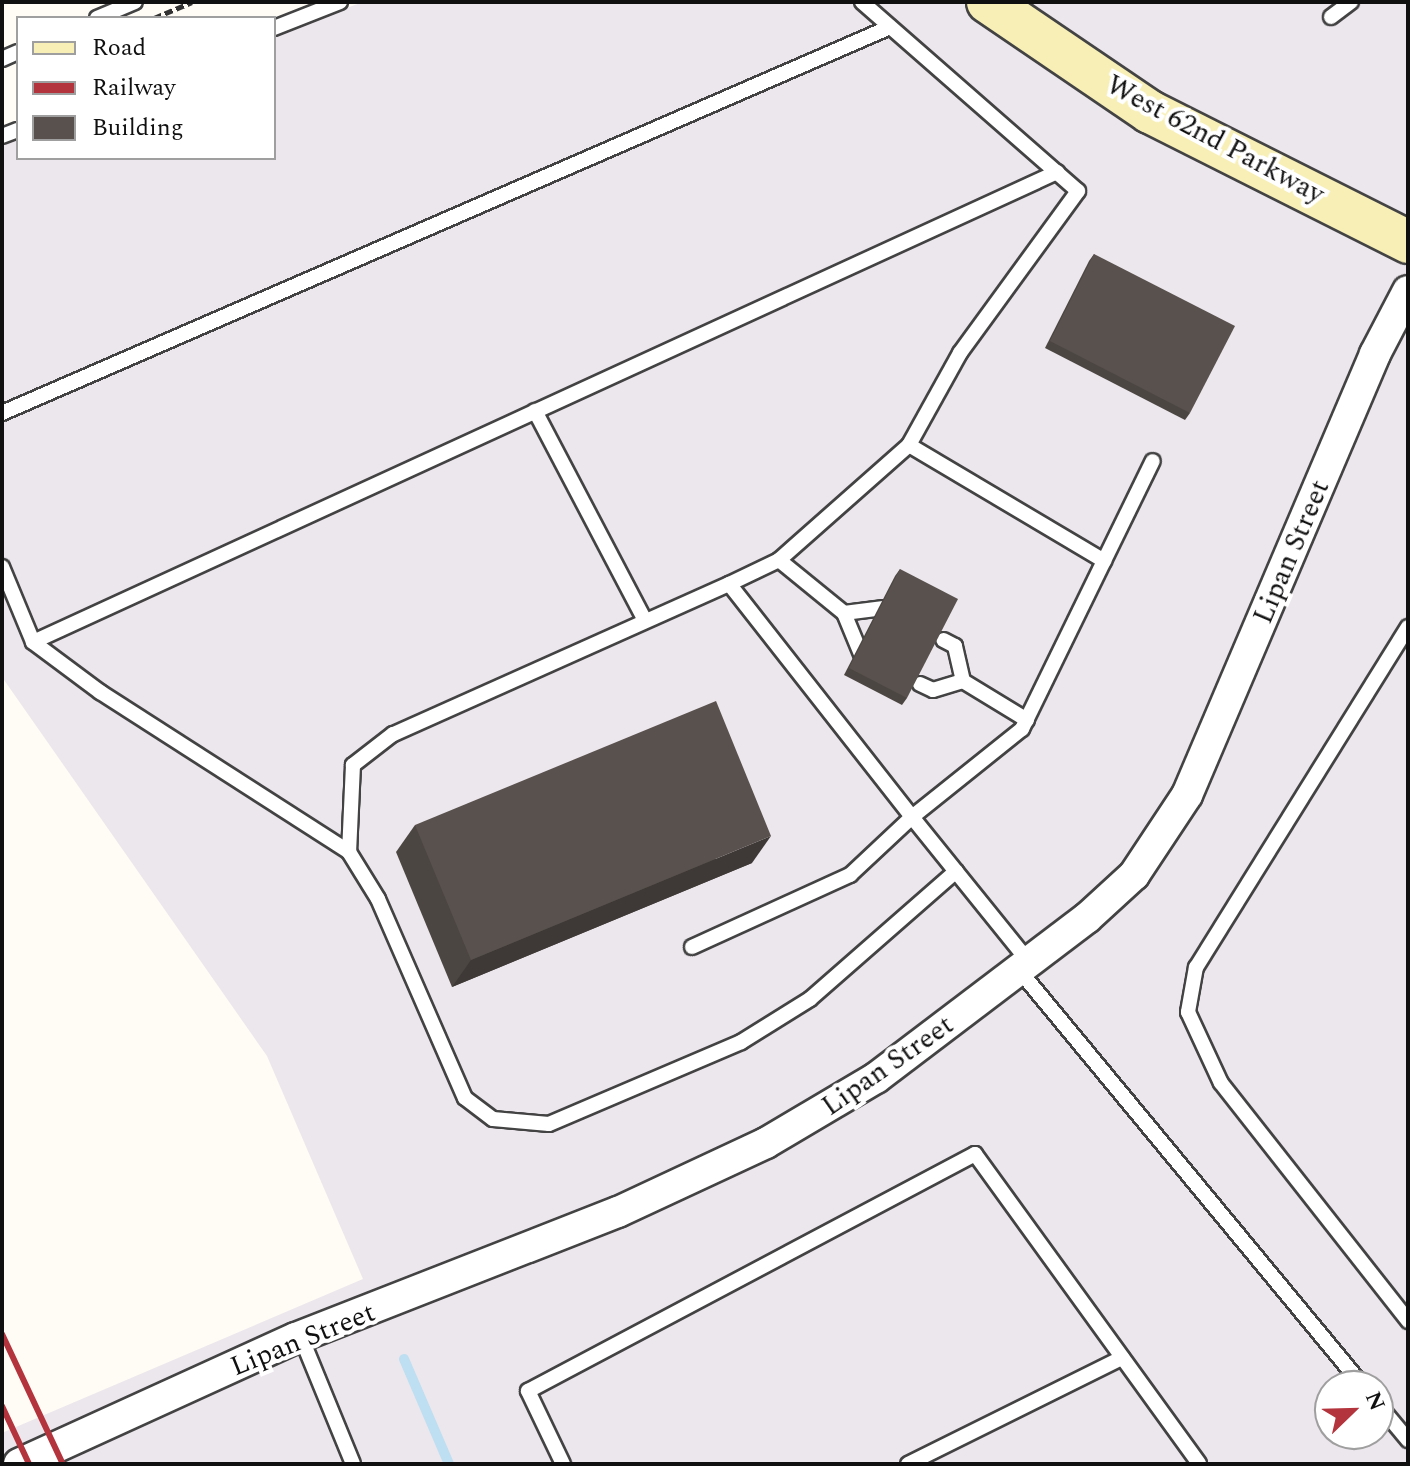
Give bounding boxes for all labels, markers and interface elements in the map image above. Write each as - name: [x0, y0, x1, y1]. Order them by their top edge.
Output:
- legend: [16, 16, 276, 160]
- text: Road: [92, 30, 146, 66]
- street label: West 62nd Parkway: [1100, 68, 1330, 212]
- text: Railway: [92, 70, 176, 106]
- text: Building: [92, 110, 184, 146]
- street label: Lipan Street: [1247, 475, 1337, 629]
- street label: Lipan Street: [816, 1008, 960, 1124]
- street label: Lipan Street: [226, 1296, 380, 1384]
- north arrow: [1314, 1370, 1394, 1450]
- text: N: [1356, 1386, 1393, 1416]

